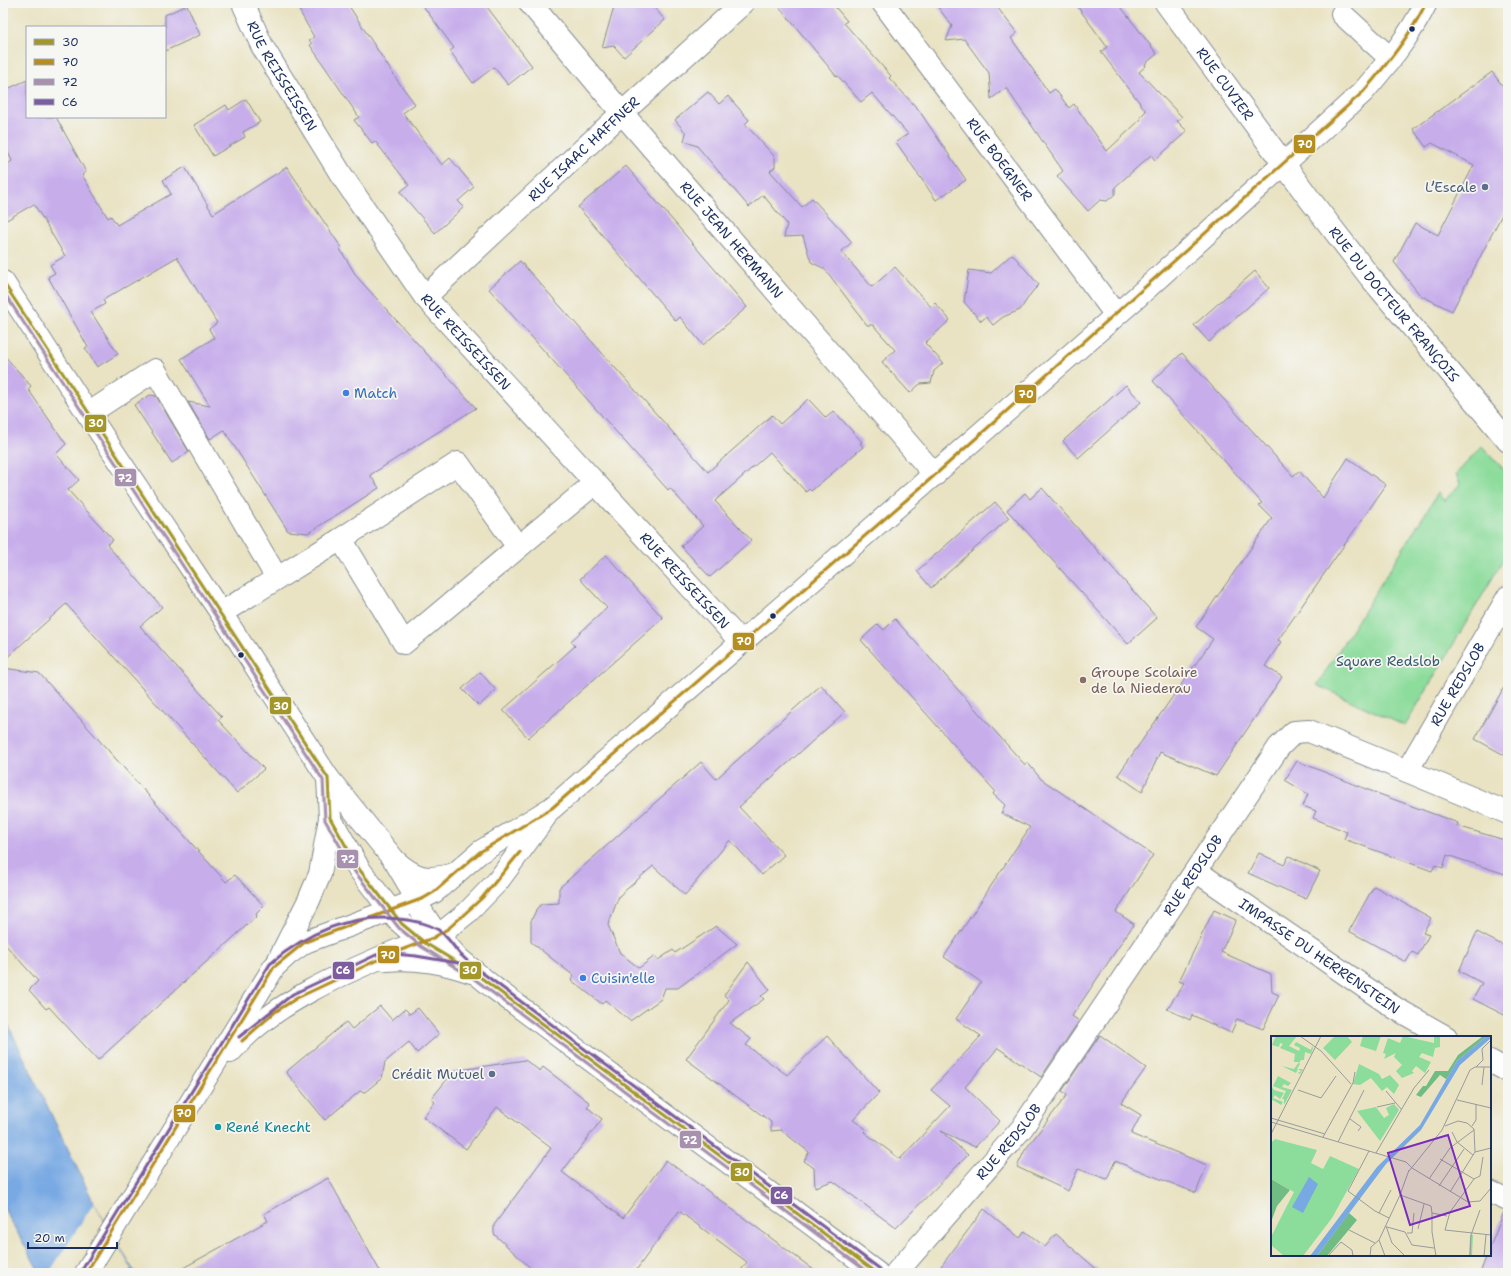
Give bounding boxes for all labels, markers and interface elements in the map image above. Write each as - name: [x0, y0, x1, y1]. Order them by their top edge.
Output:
- street label: RUE REISSEISSEN: [243, 18, 321, 134]
- unlabelled marker: [1407, 24, 1417, 34]
- legend: [26, 26, 166, 118]
- text: 30: [62, 34, 79, 50]
- street label: RUE CUVIER: [1192, 44, 1258, 124]
- text: 70: [62, 54, 79, 70]
- text: 72: [62, 74, 78, 90]
- street label: RUE ISAAC HAFFNER: [524, 92, 643, 205]
- text: C6: [62, 94, 78, 110]
- street label: RUE BOEGNER: [963, 114, 1037, 205]
- line badge: 70: [1293, 134, 1316, 154]
- text: 70: [1297, 137, 1313, 152]
- street label: RUE JEAN HERMANN: [676, 178, 787, 302]
- place label: L’Escale: [1425, 178, 1477, 196]
- marker: L’Escale: [1480, 182, 1490, 192]
- street label: RUE DU DOCTEUR FRANÇOIS: [1325, 223, 1463, 386]
- street label: RUE REISSEISSEN: [417, 290, 515, 394]
- place label: Match: [354, 384, 397, 402]
- line badge: 70: [1014, 384, 1037, 404]
- text: 70: [1018, 387, 1034, 402]
- marker: Match: [341, 388, 351, 398]
- line badge: 30: [84, 414, 107, 433]
- text: 30: [88, 416, 104, 431]
- line badge: 72: [114, 468, 137, 487]
- text: 72: [118, 471, 133, 486]
- street label: RUE REISSEISSEN: [636, 529, 734, 633]
- unlabelled marker: [768, 611, 778, 621]
- line badge: 70: [732, 632, 755, 651]
- text: 70: [736, 634, 752, 649]
- street label: RUE REDSLOB: [1426, 639, 1489, 729]
- unlabelled marker: [236, 650, 246, 660]
- park label: Square Redslob: [1336, 652, 1440, 670]
- place label: Groupe Scolaire de la Niederau: [1091, 663, 1198, 697]
- marker: Groupe Scolaire de la Niederau: [1078, 675, 1088, 685]
- line badge: 30: [269, 696, 292, 715]
- text: 30: [273, 699, 289, 714]
- street label: RUE REDSLOB: [1159, 831, 1226, 919]
- line badge: 72: [336, 849, 359, 869]
- text: 72: [341, 852, 356, 867]
- street label: IMPASSE DU HERRENSTEIN: [1236, 894, 1404, 1018]
- line badge: 70: [377, 945, 400, 964]
- text: 70: [380, 948, 396, 963]
- line badge: C6: [332, 961, 355, 980]
- line badge: 30: [459, 961, 482, 980]
- text: C6: [336, 963, 351, 978]
- text: 30: [462, 963, 478, 978]
- place label: Cuisin'elle: [591, 969, 656, 987]
- marker: Cuisin'elle: [578, 973, 588, 983]
- inset map: [1271, 1036, 1491, 1256]
- place label: Crédit Mutuel: [392, 1065, 485, 1083]
- marker: Crédit Mutuel: [487, 1069, 497, 1079]
- street label: RUE REDSLOB: [972, 1100, 1045, 1184]
- line badge: 70: [173, 1104, 196, 1123]
- text: 70: [176, 1106, 192, 1121]
- place label: René Knecht: [226, 1118, 311, 1136]
- marker: René Knecht: [213, 1122, 223, 1132]
- line badge: 72: [679, 1130, 702, 1149]
- text: 72: [683, 1133, 698, 1148]
- line badge: 30: [730, 1162, 753, 1182]
- text: 30: [734, 1165, 750, 1180]
- line badge: C6: [770, 1186, 793, 1205]
- text: C6: [774, 1188, 789, 1203]
- scale bar: [28, 1224, 117, 1250]
- text: 20 m: [34, 1230, 65, 1246]

